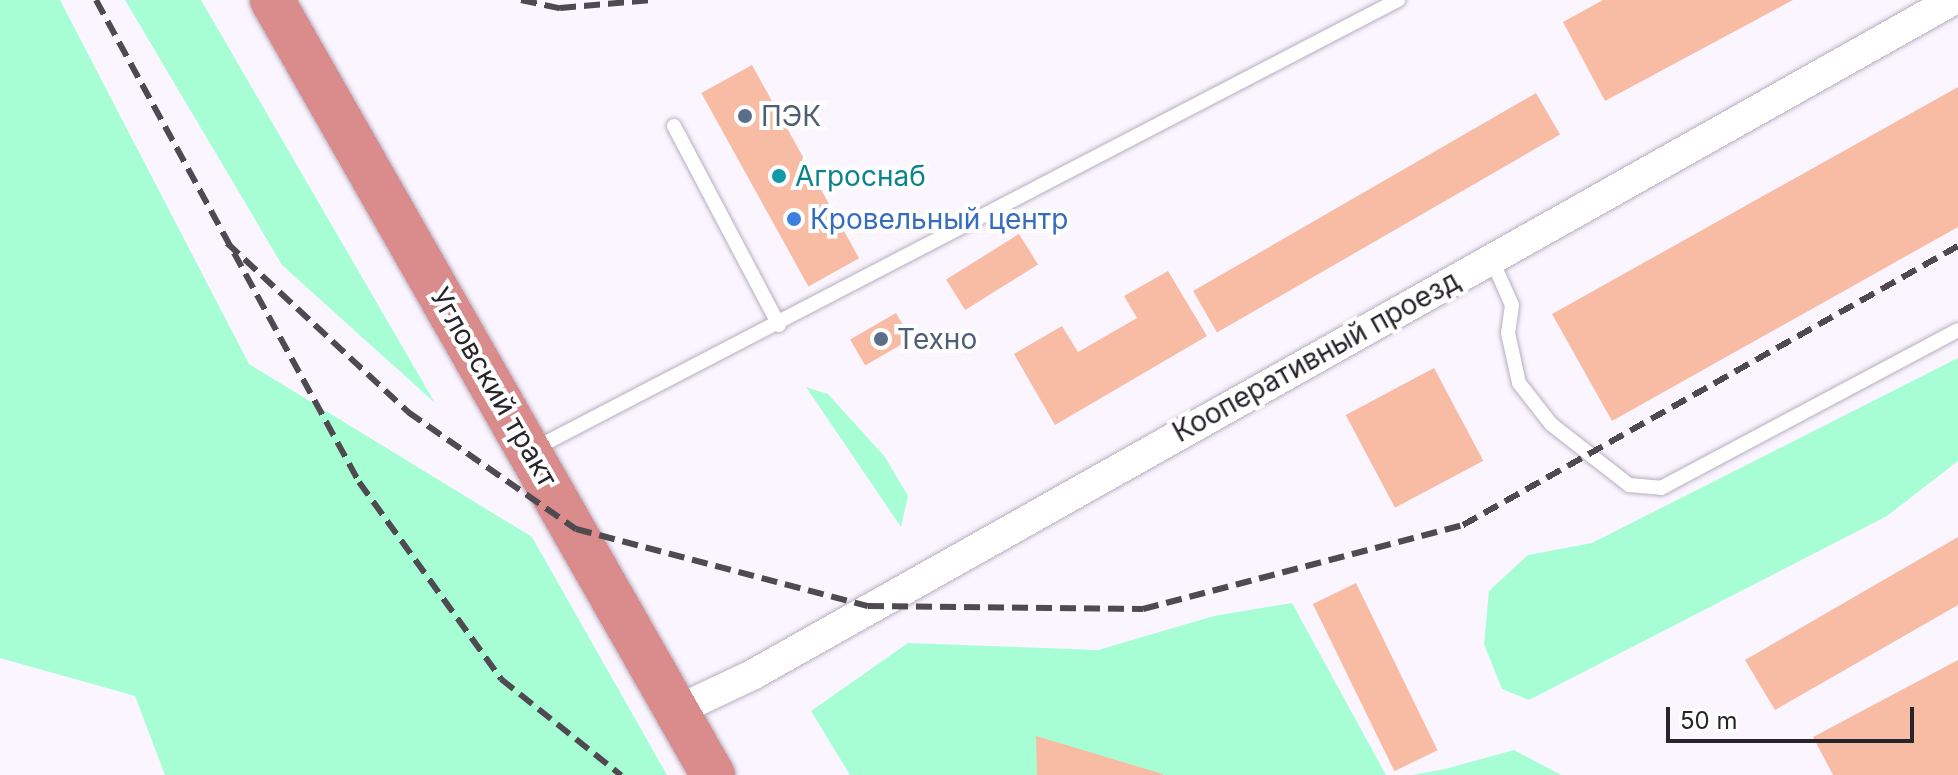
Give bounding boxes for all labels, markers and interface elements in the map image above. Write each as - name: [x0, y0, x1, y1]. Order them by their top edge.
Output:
- place label: ПЭК: [761, 99, 821, 133]
- marker: ПЭК: [736, 107, 754, 125]
- place label: Агроснаб: [795, 159, 926, 193]
- marker: Агроснаб: [770, 167, 788, 185]
- place label: Кровельный центр: [810, 202, 1068, 236]
- marker: Кровельный центр: [785, 210, 803, 228]
- street label: Кооперативный проезд: [1167, 263, 1465, 449]
- street label: Угловский тракт: [423, 281, 565, 493]
- place label: Техно: [897, 322, 977, 356]
- marker: Техно: [872, 330, 890, 348]
- scale bar: [1670, 691, 1918, 741]
- text: 50 m: [1680, 706, 1738, 735]

